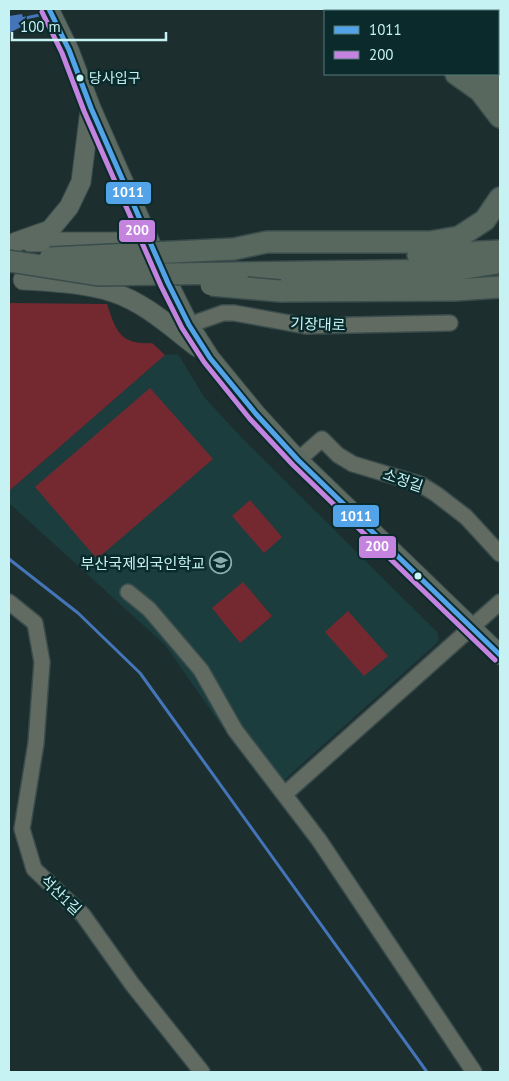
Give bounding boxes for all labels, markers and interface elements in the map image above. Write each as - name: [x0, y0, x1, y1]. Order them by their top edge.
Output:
- scale bar: [12, 10, 166, 42]
- legend: [324, 10, 499, 75]
- text: 100 m: [20, 17, 61, 36]
- text: 1011: [369, 20, 402, 39]
- text: 200: [369, 45, 394, 64]
- place label: 당사입구: [89, 69, 141, 87]
- marker: 당사입구: [75, 73, 85, 83]
- line badge: 1011: [105, 181, 152, 205]
- text: 1011: [112, 183, 144, 201]
- line badge: 200: [118, 219, 156, 243]
- text: 200: [125, 221, 149, 239]
- street label: 기장대로: [290, 314, 346, 334]
- street label: 소정길: [380, 464, 426, 496]
- line badge: 1011: [332, 504, 380, 528]
- text: 1011: [340, 507, 372, 525]
- line badge: 200: [358, 535, 397, 559]
- text: 200: [365, 537, 389, 555]
- school or university icon: 부산국제외국인학교: [209, 551, 233, 575]
- place label: 부산국제외국인학교: [81, 554, 205, 573]
- unlabelled marker: [413, 571, 423, 581]
- street label: 석산1길: [36, 871, 86, 919]

